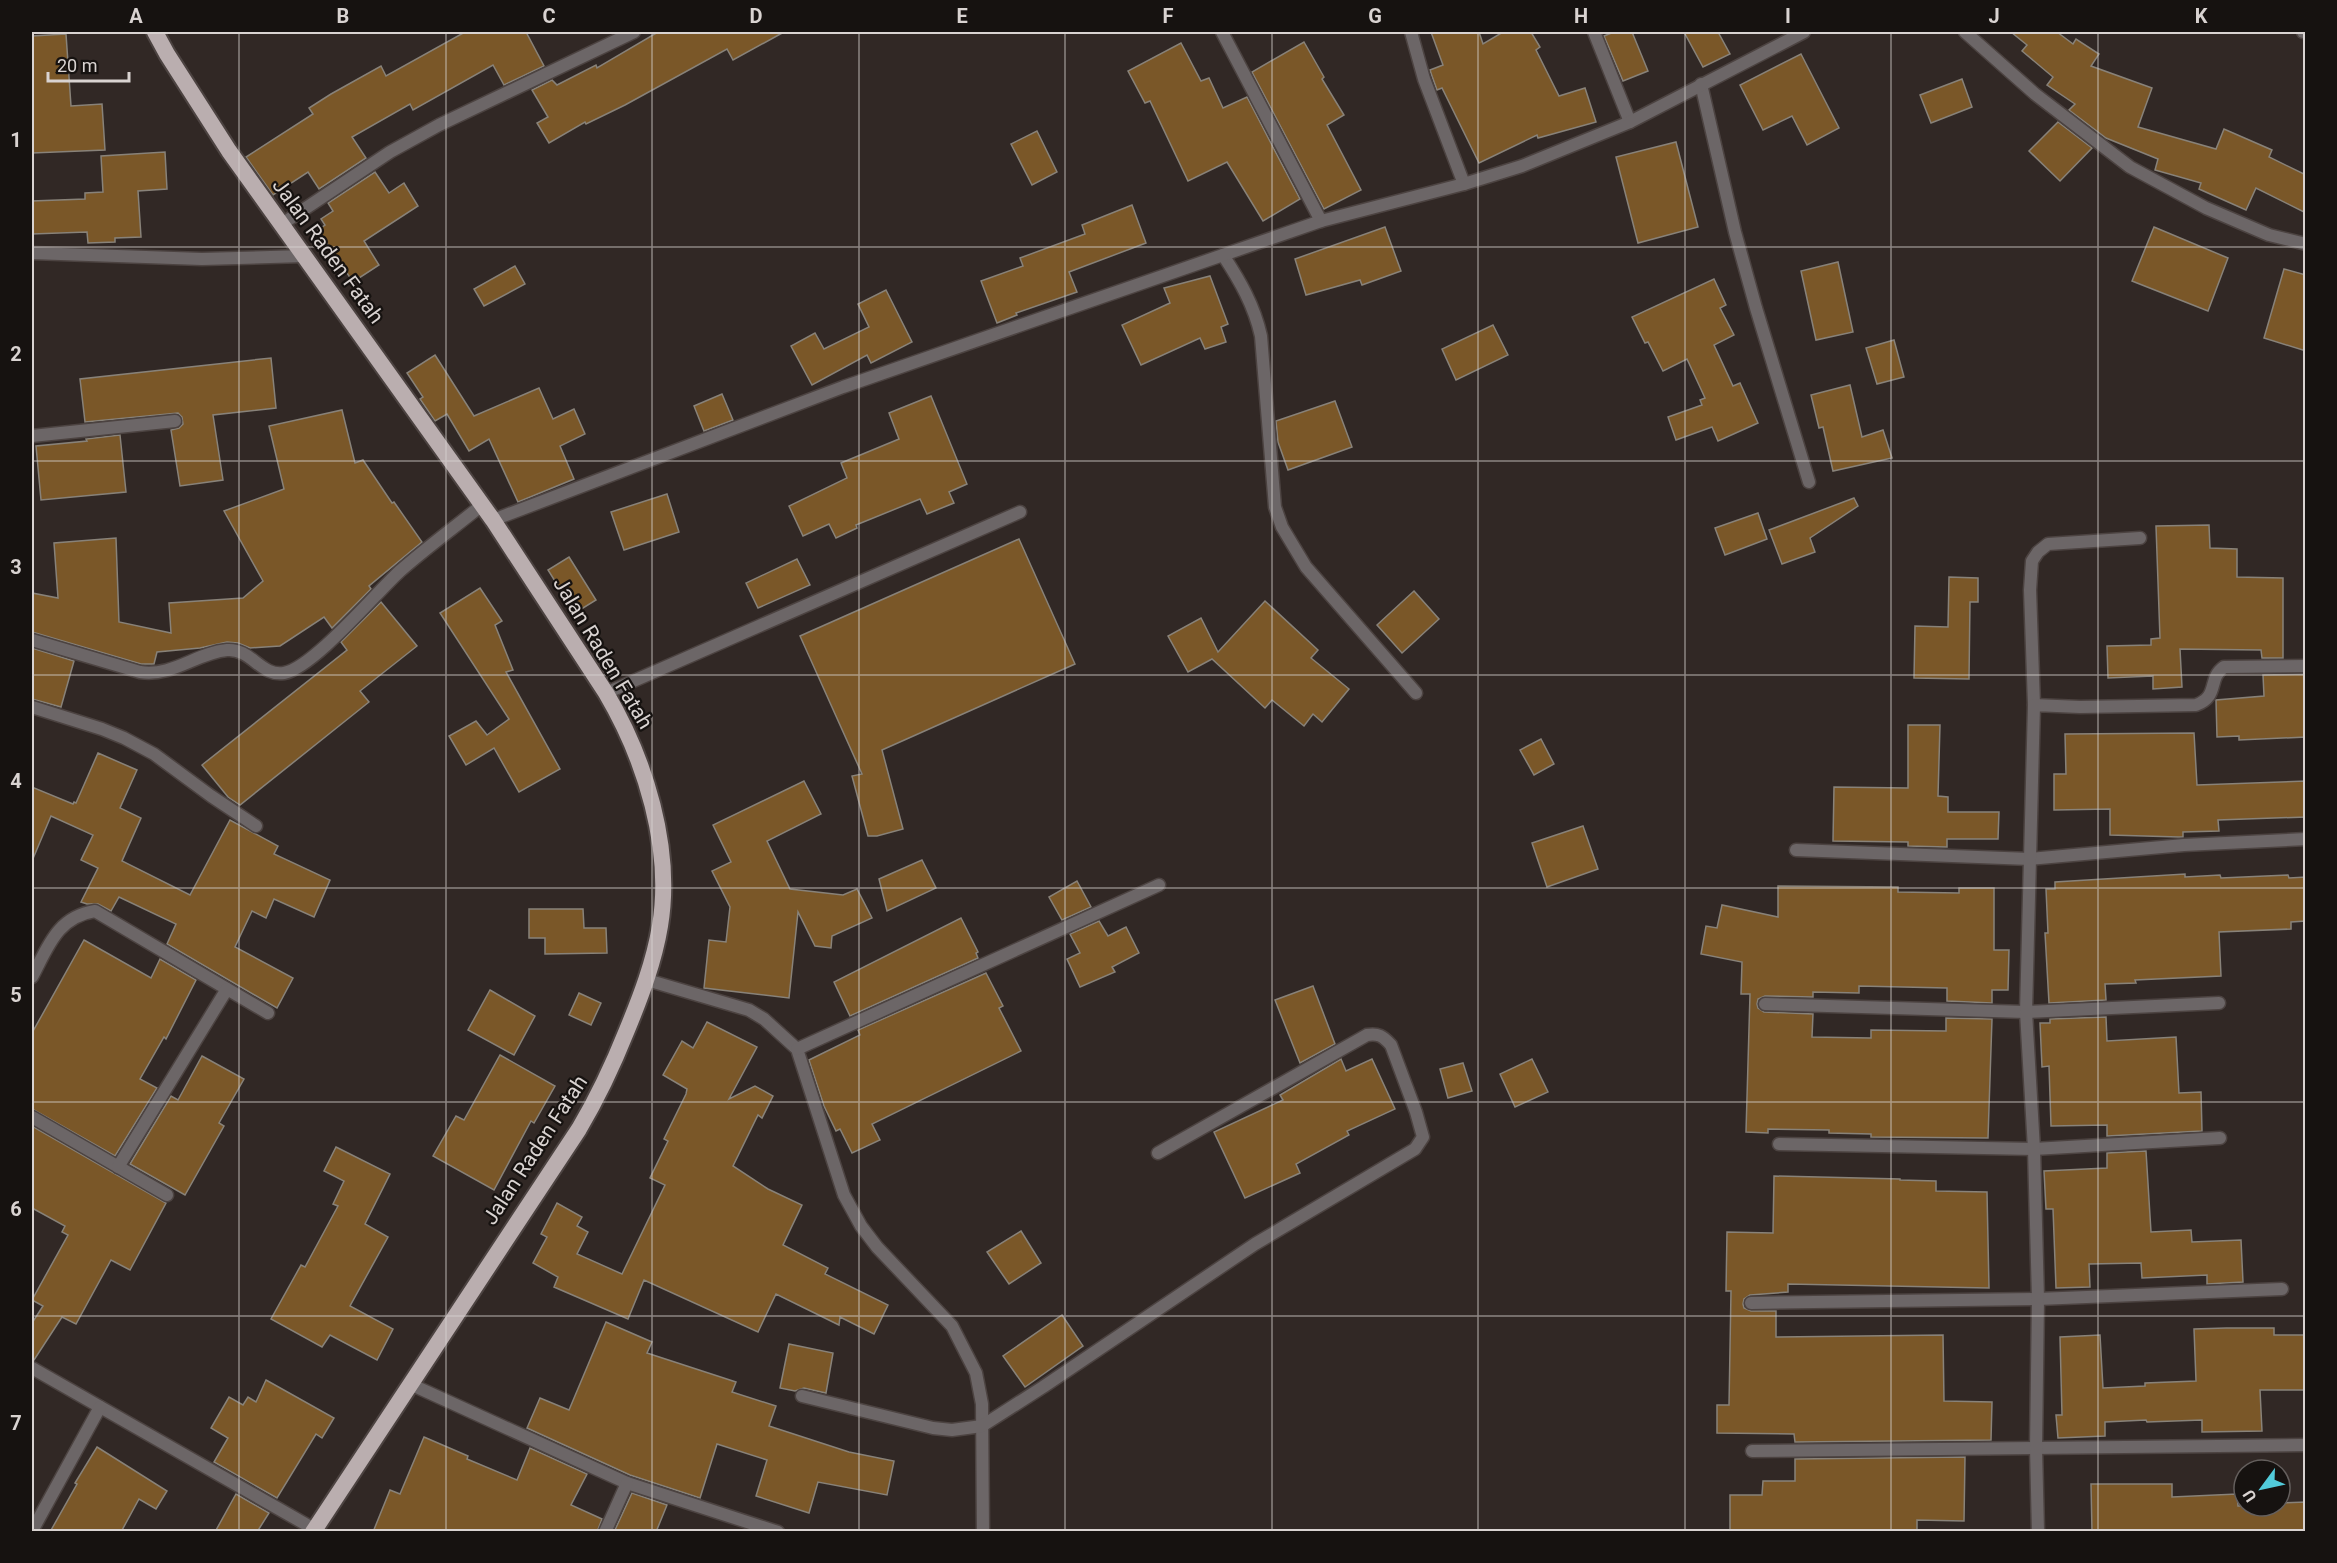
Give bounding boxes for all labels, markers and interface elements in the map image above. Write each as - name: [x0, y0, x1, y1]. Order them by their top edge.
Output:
- text: A: [129, 4, 143, 28]
- text: B: [337, 4, 349, 28]
- text: C: [542, 4, 556, 28]
- text: D: [750, 4, 763, 28]
- text: E: [956, 4, 968, 28]
- text: F: [1163, 4, 1174, 28]
- text: G: [1368, 4, 1382, 28]
- text: H: [1574, 4, 1588, 28]
- text: I: [1785, 4, 1791, 28]
- text: J: [1988, 4, 2000, 28]
- text: K: [2195, 4, 2208, 28]
- scale bar: [48, 45, 129, 83]
- text: 20 m: [57, 55, 97, 76]
- text: 1: [10, 128, 22, 152]
- street label: Jalan Raden Fatah: [267, 174, 389, 328]
- text: 2: [10, 342, 22, 366]
- text: 3: [10, 555, 22, 579]
- street label: Jalan Raden Fatah: [548, 573, 658, 733]
- text: 4: [10, 769, 22, 793]
- text: 5: [10, 983, 22, 1007]
- street label: Jalan Raden Fatah: [478, 1071, 592, 1229]
- text: 6: [10, 1197, 22, 1221]
- text: 7: [10, 1411, 22, 1435]
- north arrow: [2232, 1458, 2292, 1518]
- text: U: [2239, 1486, 2261, 1505]

